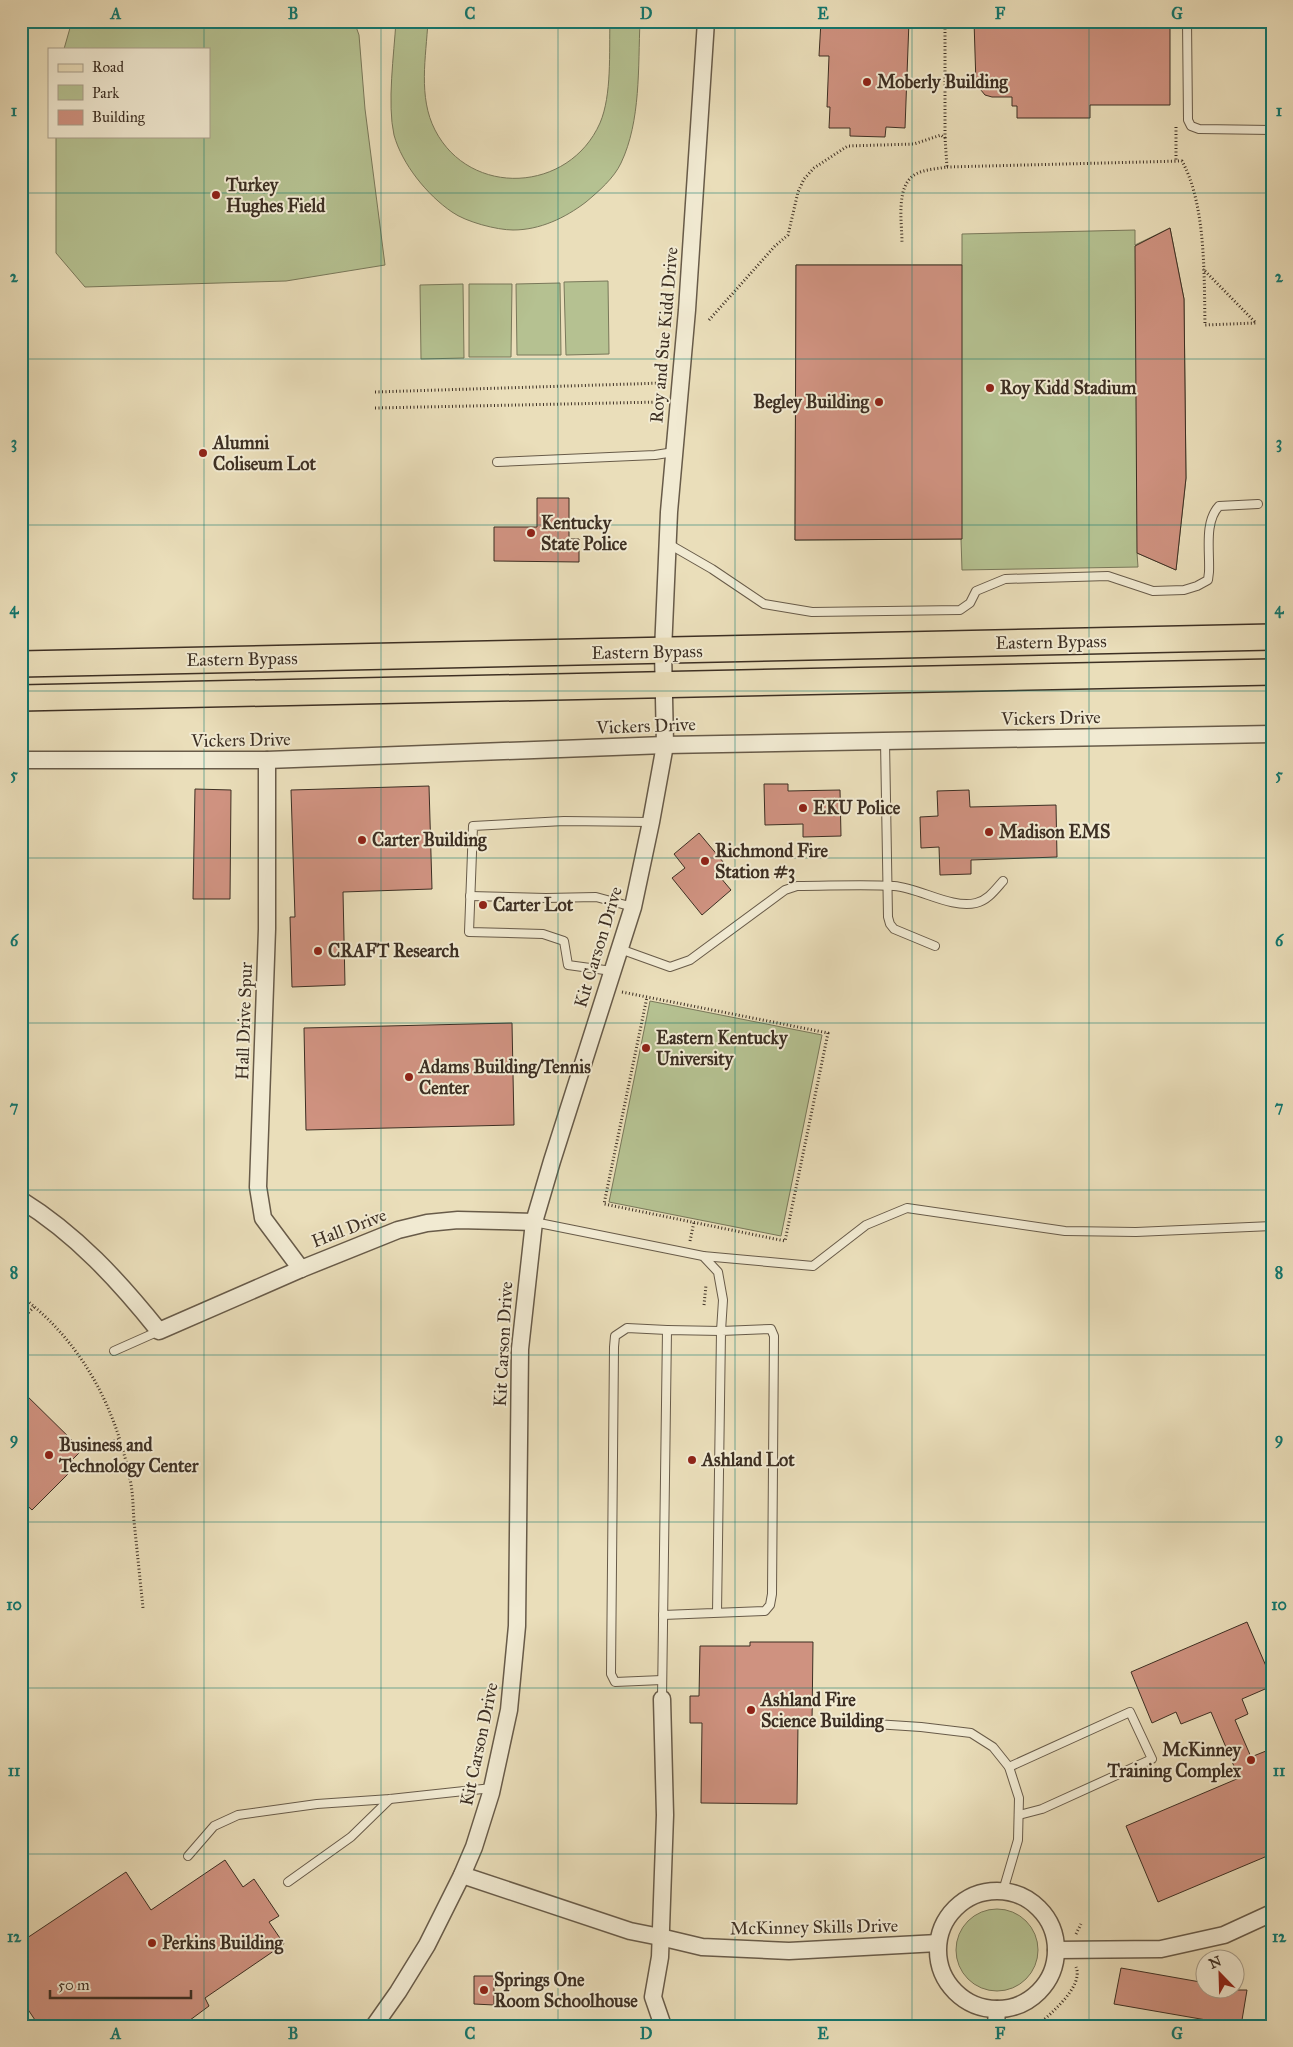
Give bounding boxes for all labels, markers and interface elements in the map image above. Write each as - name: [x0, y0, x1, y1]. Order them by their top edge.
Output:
- text: A: [110, 4, 122, 23]
- text: B: [288, 4, 298, 23]
- text: C: [465, 4, 476, 23]
- text: D: [640, 4, 653, 23]
- text: E: [817, 4, 829, 23]
- text: F: [995, 4, 1006, 23]
- text: G: [1171, 4, 1183, 23]
- legend: [48, 48, 210, 138]
- text: Road: [92, 58, 124, 76]
- place label: Moberly Building: [877, 71, 1008, 94]
- marker: Moberly Building: [861, 76, 873, 88]
- text: Park: [92, 84, 119, 102]
- text: 1: [11, 101, 18, 120]
- text: 1: [1276, 101, 1283, 120]
- text: Building: [92, 108, 146, 126]
- place label: Turkey Hughes Field: [225, 174, 326, 218]
- marker: Turkey Hughes Field: [210, 189, 222, 201]
- street label: Roy and Sue Kidd Drive: [645, 246, 683, 424]
- text: 2: [10, 267, 19, 286]
- text: 2: [1275, 267, 1284, 286]
- place label: Roy Kidd Stadium: [1000, 377, 1137, 400]
- marker: Roy Kidd Stadium: [984, 382, 996, 394]
- place label: Begley Building: [753, 391, 870, 414]
- marker: Begley Building: [873, 396, 885, 408]
- place label: Alumni Coliseum Lot: [212, 432, 316, 475]
- text: 3: [11, 433, 17, 453]
- text: 3: [1276, 433, 1282, 453]
- marker: Alumni Coliseum Lot: [197, 447, 209, 459]
- place label: Kentucky State Police: [541, 512, 627, 555]
- marker: Kentucky State Police: [525, 527, 537, 539]
- text: 4: [10, 599, 20, 619]
- text: 4: [1275, 599, 1285, 619]
- street label: Eastern Bypass: [995, 630, 1107, 654]
- street label: Eastern Bypass: [591, 640, 703, 664]
- street label: Eastern Bypass: [186, 647, 298, 671]
- street label: Vickers Drive: [1000, 706, 1101, 730]
- street label: Vickers Drive: [595, 713, 696, 739]
- street label: Vickers Drive: [190, 728, 291, 752]
- text: 5: [10, 765, 18, 784]
- text: 5: [1275, 765, 1283, 784]
- place label: EKU Police: [813, 797, 901, 819]
- marker: EKU Police: [797, 802, 809, 814]
- place label: Madison EMS: [999, 821, 1110, 843]
- marker: Madison EMS: [983, 826, 995, 838]
- place label: Carter Building: [372, 829, 487, 852]
- marker: Carter Building: [356, 834, 368, 846]
- place label: Richmond Fire Station #3: [715, 840, 828, 884]
- marker: Richmond Fire Station #3: [699, 855, 711, 867]
- street label: Kit Carson Drive: [569, 884, 627, 1010]
- place label: Carter Lot: [493, 894, 574, 916]
- marker: Carter Lot: [477, 899, 489, 911]
- text: 6: [10, 931, 19, 950]
- text: 6: [1275, 931, 1284, 950]
- place label: CRAFT Research: [328, 940, 460, 962]
- marker: CRAFT Research: [312, 945, 324, 957]
- street label: Hall Drive Spur: [231, 961, 257, 1080]
- place label: Eastern Kentucky University: [656, 1027, 789, 1071]
- marker: Eastern Kentucky University: [640, 1042, 652, 1054]
- place label: Adams Building/Tennis Center: [418, 1056, 591, 1099]
- marker: Adams Building/Tennis Center: [403, 1071, 415, 1083]
- text: 7: [10, 1097, 19, 1116]
- text: 7: [1275, 1097, 1284, 1116]
- street label: Hall Drive: [308, 1204, 390, 1252]
- text: 8: [10, 1263, 18, 1282]
- text: 8: [1275, 1263, 1283, 1282]
- street label: Kit Carson Drive: [489, 1281, 517, 1407]
- text: 9: [10, 1429, 18, 1449]
- text: 9: [1275, 1429, 1283, 1449]
- place label: Business and Technology Center: [58, 1434, 200, 1478]
- marker: Business and Technology Center: [43, 1449, 55, 1461]
- place label: Ashland Lot: [701, 1449, 795, 1471]
- marker: Ashland Lot: [686, 1454, 698, 1466]
- text: 10: [6, 1595, 22, 1614]
- text: 10: [1271, 1595, 1287, 1614]
- street label: Kit Carson Drive: [455, 1680, 503, 1808]
- place label: Ashland Fire Science Building: [760, 1689, 884, 1733]
- marker: Ashland Fire Science Building: [745, 1704, 757, 1716]
- place label: McKinney Training Complex: [1106, 1739, 1243, 1783]
- marker: McKinney Training Complex: [1245, 1754, 1257, 1766]
- text: 11: [8, 1761, 21, 1780]
- text: 11: [1273, 1761, 1286, 1780]
- street label: McKinney Skills Drive: [730, 1915, 898, 1939]
- text: 12: [7, 1927, 22, 1946]
- text: 12: [1272, 1927, 1287, 1946]
- place label: Perkins Building: [162, 1932, 283, 1955]
- marker: Perkins Building: [146, 1937, 158, 1949]
- north arrow: [1196, 1950, 1246, 2000]
- text: N: [1206, 1952, 1224, 1973]
- scale bar: [50, 1967, 191, 1999]
- place label: Springs One Room Schoolhouse: [494, 1969, 638, 2012]
- text: 50 m: [58, 1976, 90, 1994]
- marker: Springs One Room Schoolhouse: [478, 1984, 490, 1996]
- text: A: [110, 2024, 122, 2043]
- text: B: [288, 2024, 298, 2043]
- text: C: [465, 2024, 476, 2043]
- text: D: [640, 2024, 653, 2043]
- text: E: [817, 2024, 829, 2043]
- text: F: [995, 2024, 1006, 2043]
- text: G: [1171, 2024, 1183, 2043]

